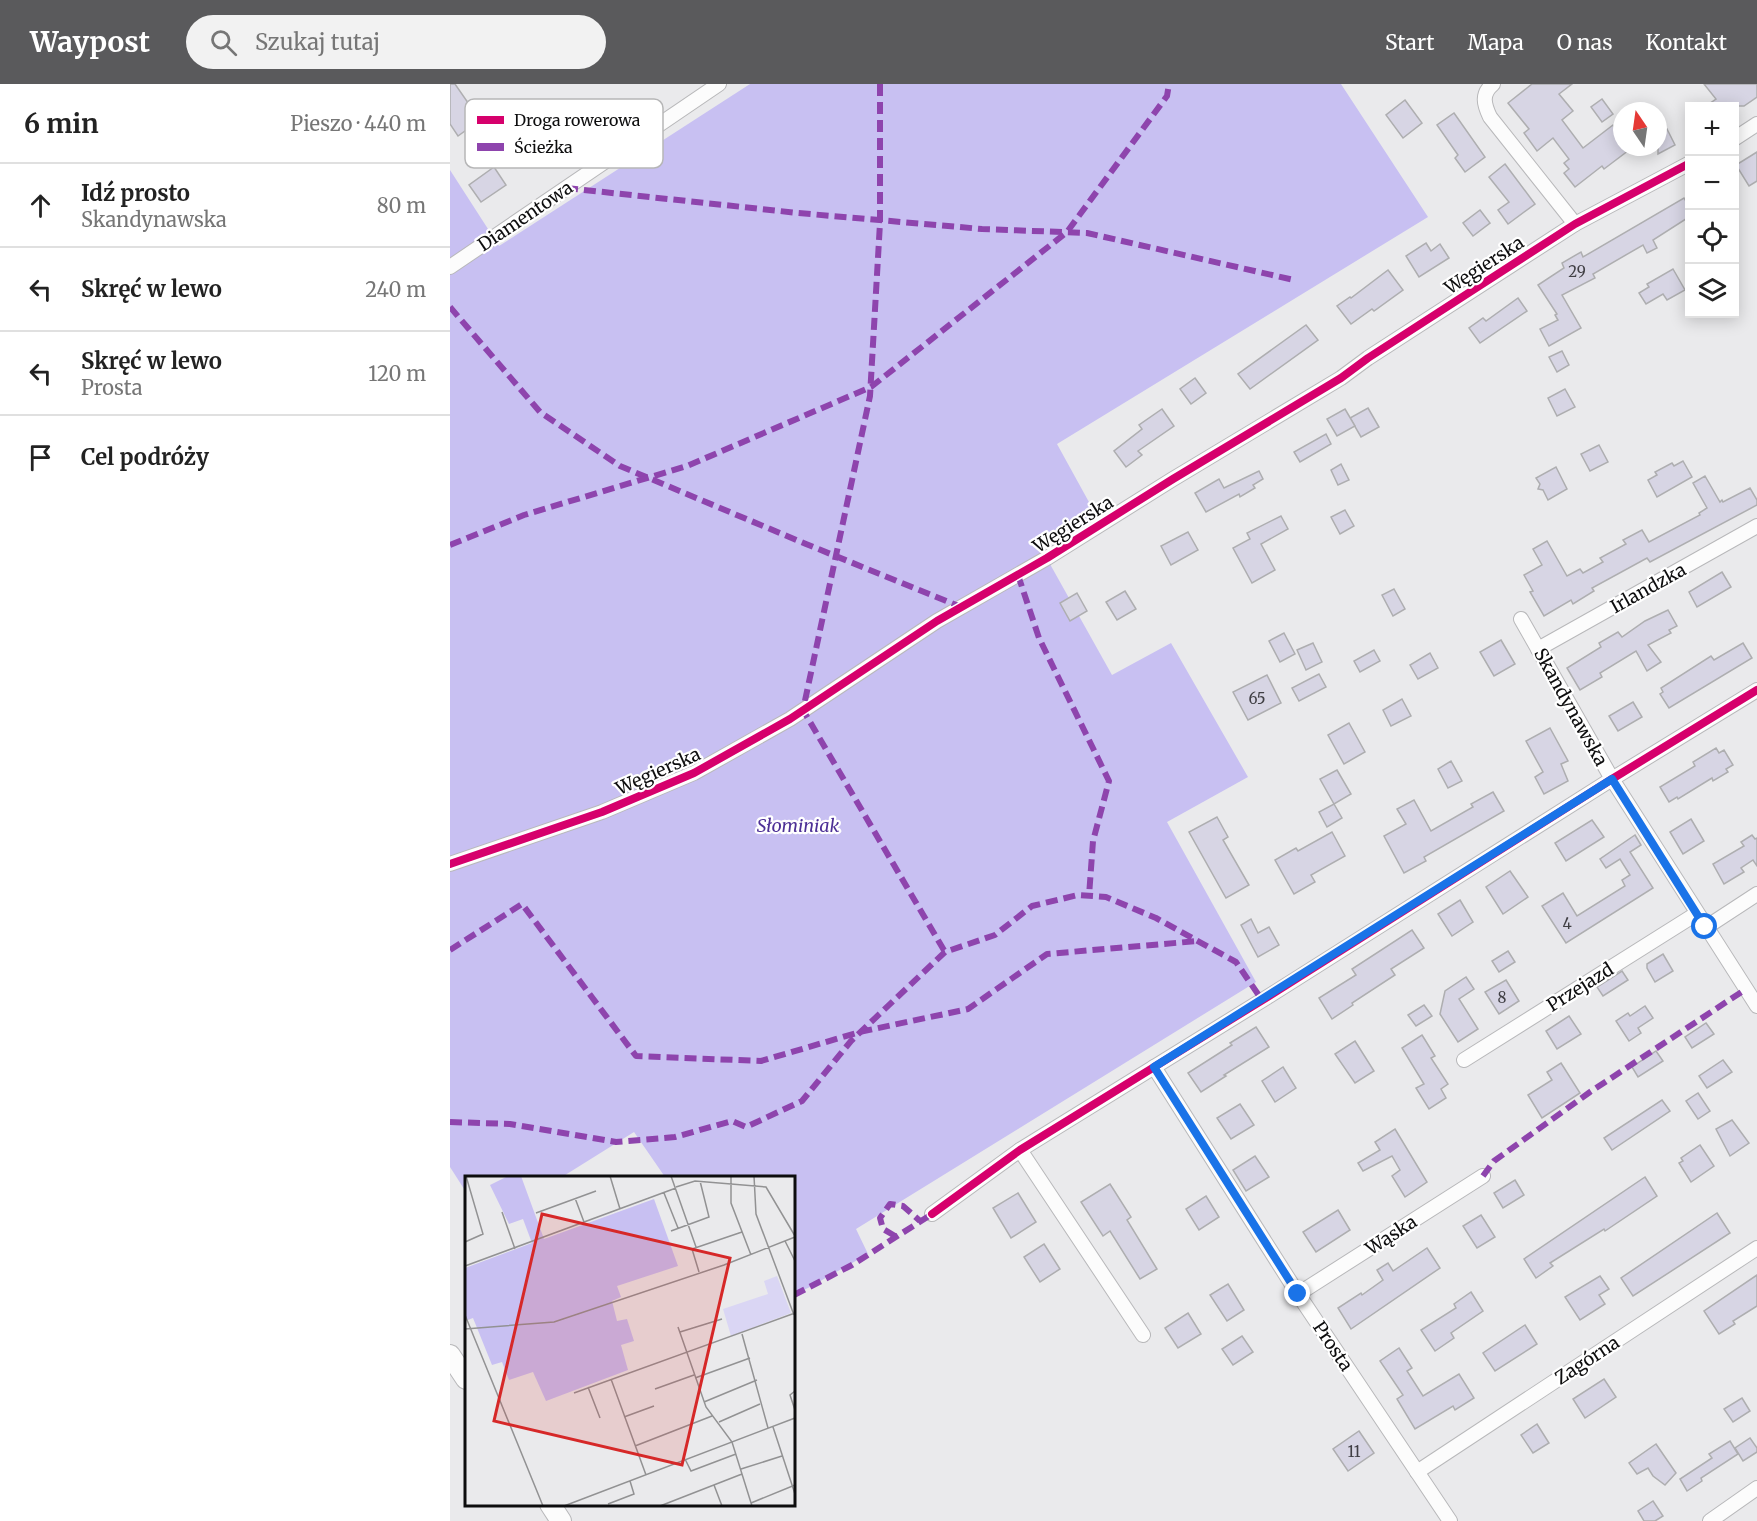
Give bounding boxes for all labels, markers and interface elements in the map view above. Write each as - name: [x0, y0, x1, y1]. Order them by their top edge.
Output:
- search box: [186, 15, 606, 69]
- text: Waypost: [30, 24, 150, 60]
- icon: search: [207, 26, 240, 59]
- text: Szukaj tutaj: [255, 28, 380, 56]
- text: Start: [1385, 29, 1434, 56]
- text: Mapa: [1467, 29, 1524, 56]
- text: O nas: [1557, 29, 1612, 56]
- text: Kontakt: [1645, 29, 1727, 56]
- legend: [465, 99, 663, 168]
- north arrow: [1613, 102, 1667, 156]
- map controls: [1685, 102, 1739, 318]
- button: +: [1685, 102, 1739, 156]
- text: 6 min: [24, 107, 99, 140]
- text: Droga rowerowa: [514, 110, 641, 130]
- text: Pieszo · 440 m: [290, 111, 426, 136]
- text: Ścieżka: [514, 137, 573, 157]
- button: −: [1685, 156, 1739, 210]
- street label: Diamentowa: [473, 176, 577, 256]
- text: Idź prosto: [81, 179, 190, 207]
- icon: ahead: [24, 189, 57, 222]
- text: 80 m: [377, 193, 426, 218]
- text: Skandynawska: [81, 207, 227, 232]
- button: locate: [1685, 210, 1739, 264]
- street label: Węgierska: [1439, 231, 1528, 300]
- house number: 29: [1568, 262, 1586, 281]
- button: layers: [1685, 264, 1739, 318]
- icon: left: [24, 273, 57, 306]
- text: Skręć w lewo: [81, 275, 222, 303]
- text: 240 m: [365, 277, 426, 302]
- text: Skręć w lewo: [81, 347, 222, 375]
- icon: left: [24, 357, 57, 390]
- text: 120 m: [368, 361, 426, 386]
- text: Prosta: [81, 375, 142, 400]
- icon: arrive: [24, 441, 57, 474]
- text: Cel podróży: [81, 443, 209, 471]
- street label: Węgierska: [1028, 490, 1118, 558]
- street label: Irlandzka: [1606, 558, 1690, 618]
- street label: Skandynawska: [1529, 644, 1613, 770]
- house number: 65: [1248, 689, 1266, 708]
- street label: Węgierska: [611, 742, 704, 800]
- park label: Słominiak: [757, 814, 840, 837]
- route start: [1691, 913, 1717, 939]
- house number: 4: [1562, 914, 1572, 933]
- street label: Przejazd: [1542, 957, 1618, 1016]
- house number: 8: [1498, 988, 1507, 1007]
- inset map: [465, 1176, 795, 1506]
- street label: Wąska: [1360, 1210, 1421, 1261]
- route end: [1284, 1280, 1310, 1306]
- street label: Prosta: [1308, 1317, 1358, 1376]
- street label: Zagórna: [1550, 1330, 1624, 1389]
- house number: 11: [1347, 1442, 1361, 1461]

